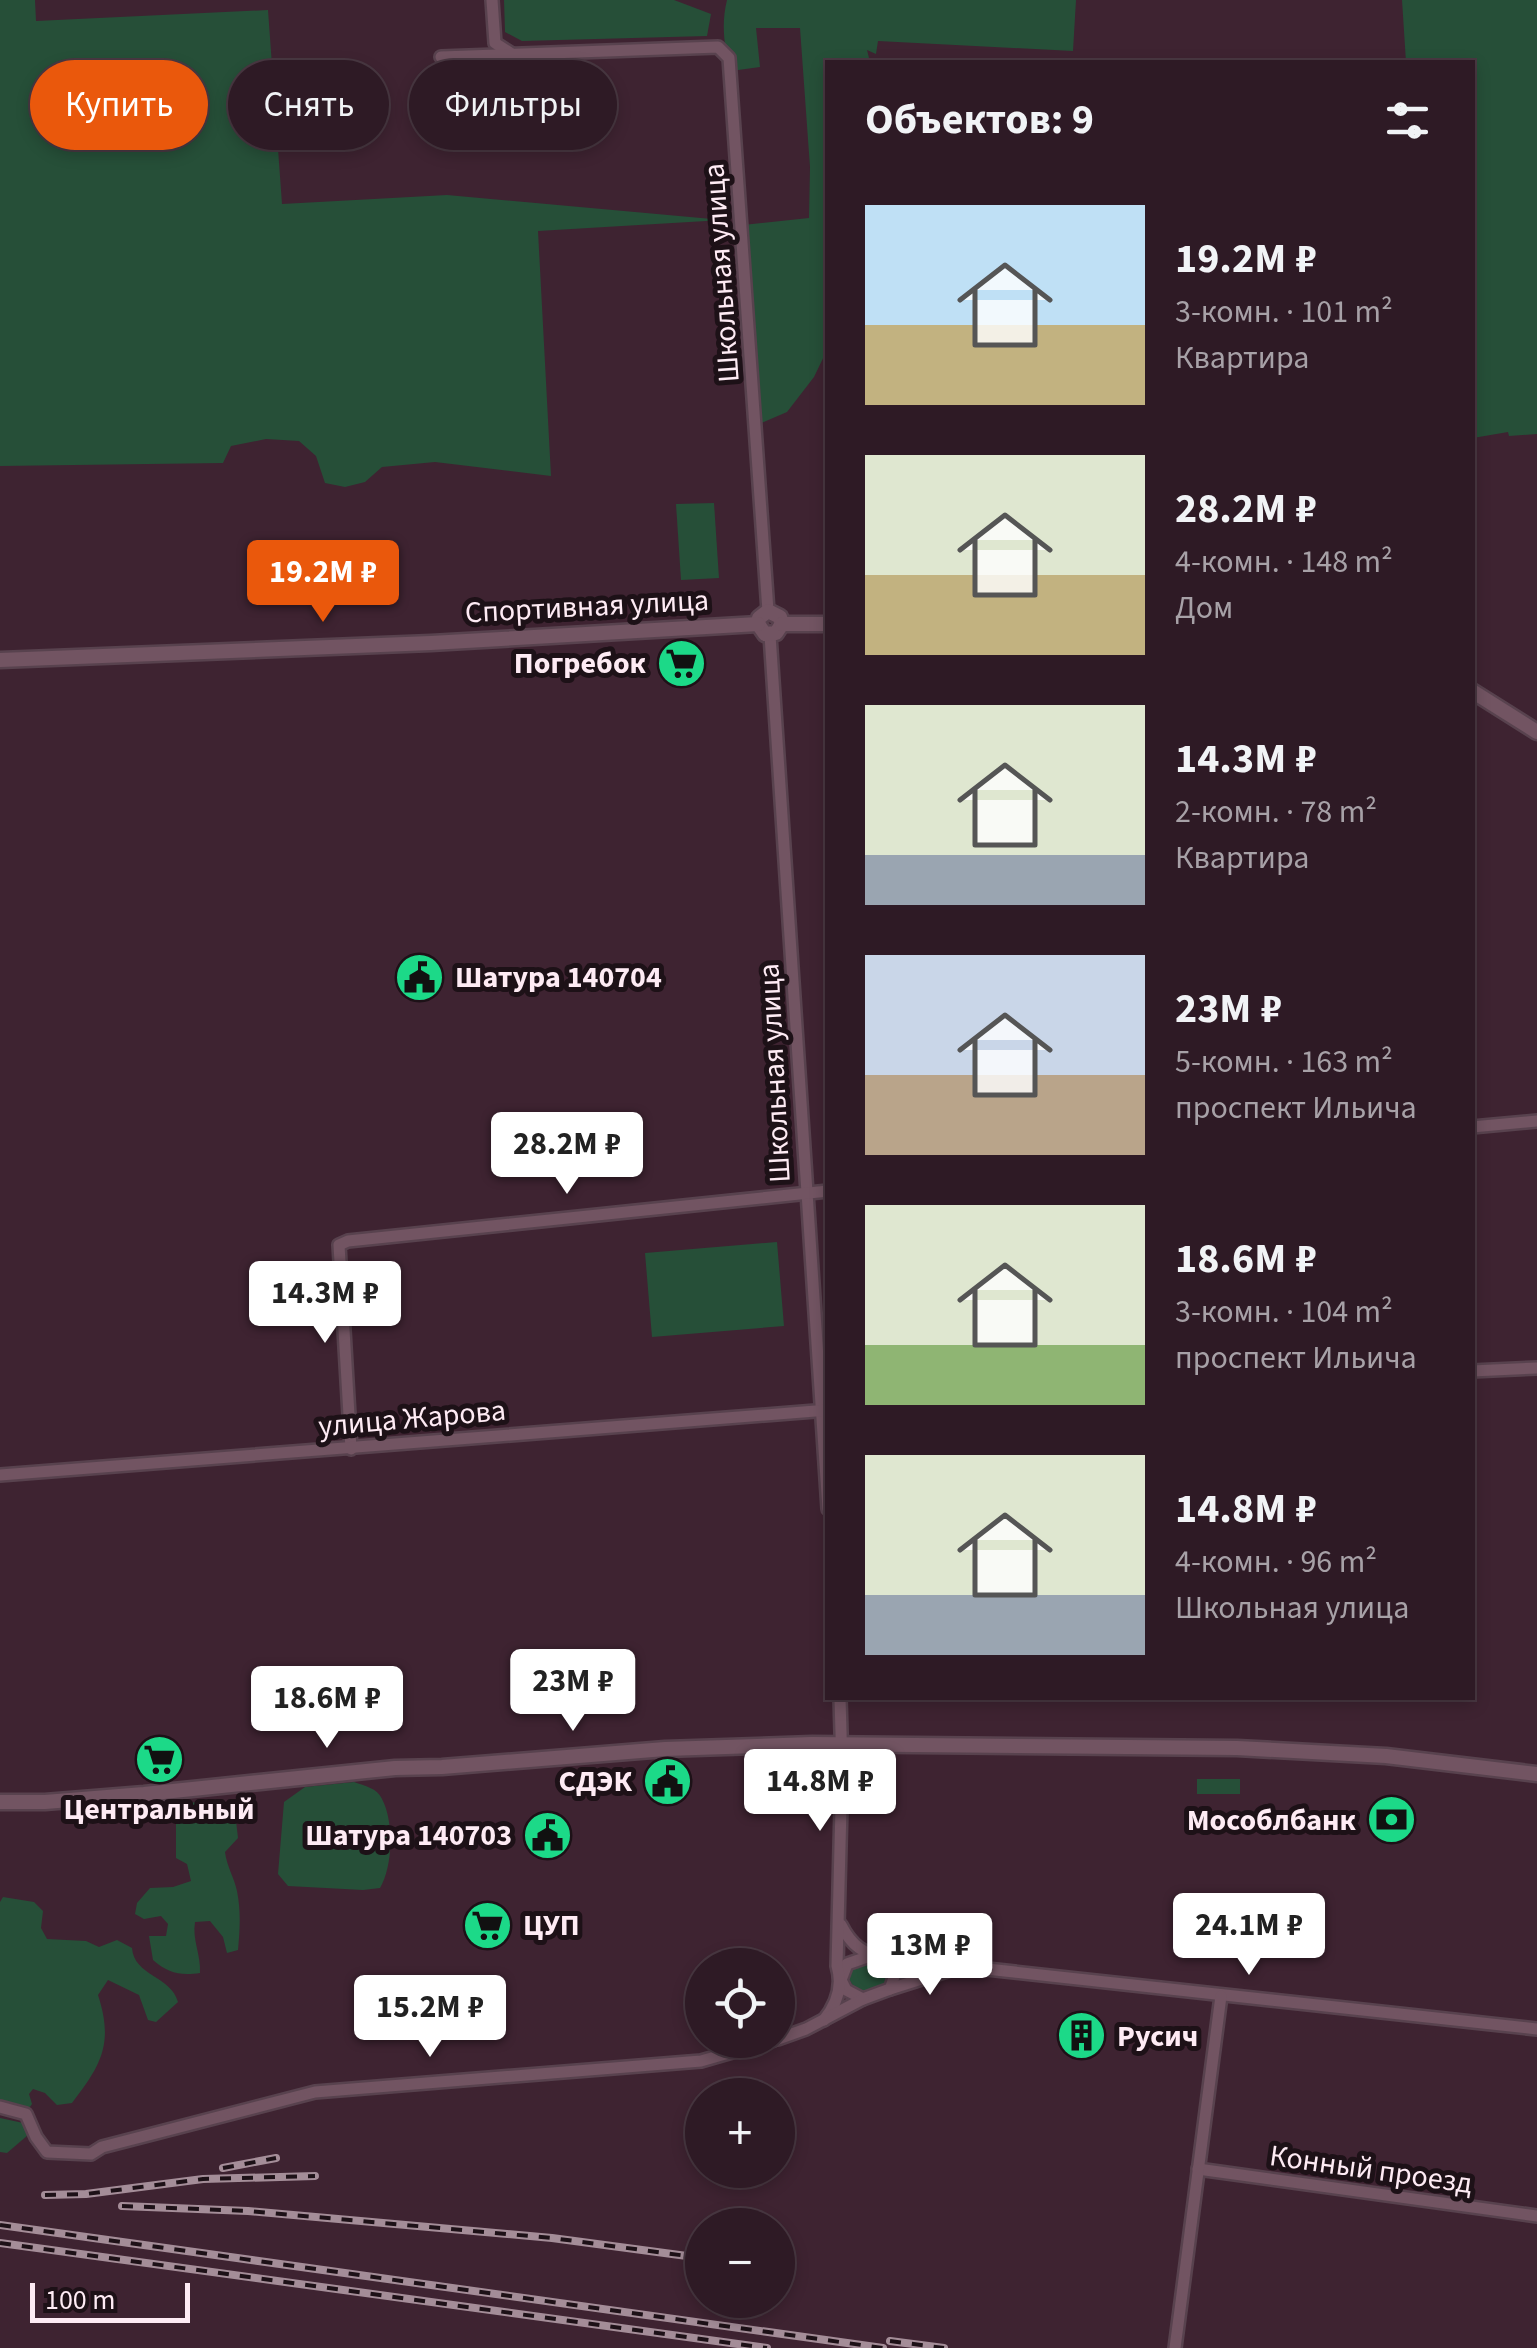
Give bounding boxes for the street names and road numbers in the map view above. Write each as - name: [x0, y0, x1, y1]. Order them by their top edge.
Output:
- street label: Школьная улица: [692, 162, 751, 384]
- street label: Спортивная улица: [464, 579, 710, 634]
- street label: Школьная улица: [747, 962, 802, 1184]
- street label: улица Жарова: [317, 1389, 508, 1448]
- street label: Конный проезд: [1267, 2134, 1475, 2205]

